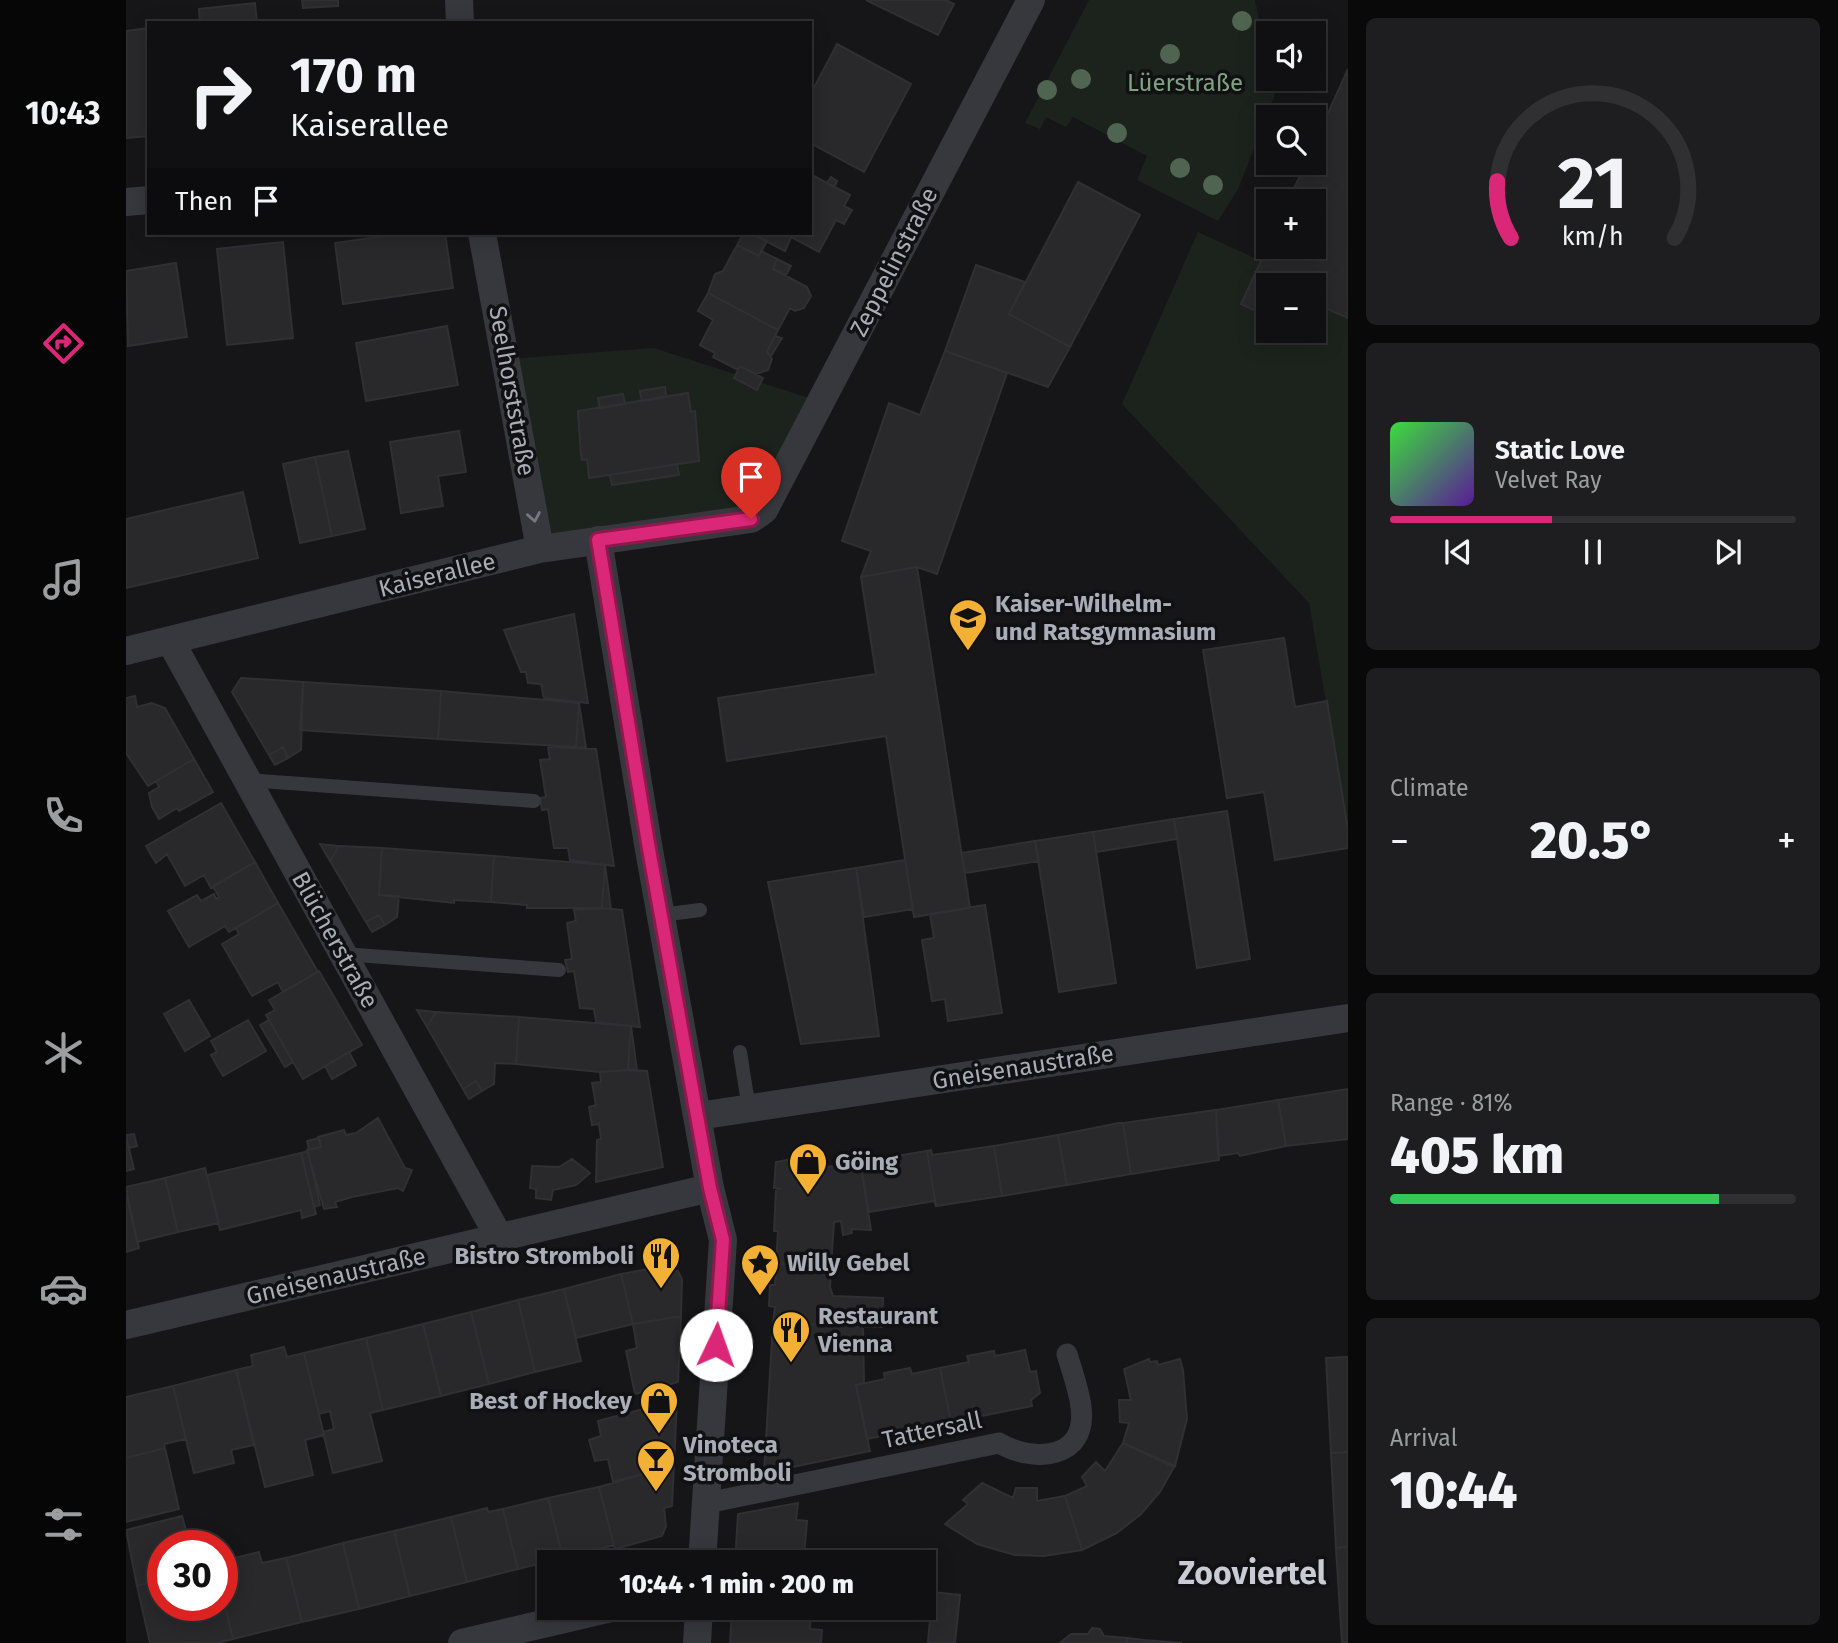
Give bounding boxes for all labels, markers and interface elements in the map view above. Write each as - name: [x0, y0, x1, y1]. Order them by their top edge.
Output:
- map controls: [1256, 21, 1326, 343]
- button: sound: [1256, 21, 1326, 91]
- text: 170 m: [290, 46, 417, 105]
- icon: right: [175, 49, 266, 140]
- park label: Lüerstraße: [1127, 69, 1243, 97]
- text: 10:43: [25, 94, 101, 132]
- button: search: [1256, 105, 1326, 175]
- text: Kaiserallee: [290, 106, 449, 144]
- text: 21: [1558, 140, 1628, 227]
- icon: arrive: [247, 182, 285, 220]
- street label: Zeppelinstraße: [844, 183, 944, 341]
- text: Then: [175, 186, 233, 217]
- button: +: [1256, 189, 1326, 259]
- text: km/h: [1562, 221, 1624, 251]
- button: −: [1256, 273, 1326, 343]
- street label: Seelhorststraße: [483, 304, 541, 478]
- icon: directions: [39, 319, 88, 368]
- text: Static Love: [1495, 435, 1625, 466]
- pin: [721, 447, 781, 519]
- icon: arrive: [732, 458, 770, 496]
- text: Velvet Ray: [1495, 466, 1602, 494]
- one-way arrow: [526, 511, 541, 523]
- icon: previous: [1439, 533, 1477, 571]
- icon: pause: [1574, 533, 1612, 571]
- icon: next: [1709, 533, 1747, 571]
- street label: Kaiserallee: [376, 547, 498, 603]
- icon: music: [39, 555, 88, 604]
- place label: Kaiser-Wilhelm- und Ratsgymnasium: [995, 590, 1216, 646]
- school or university icon: Kaiser-Wilhelm- und Ratsgymnasium: [947, 597, 989, 652]
- text: Climate: [1390, 774, 1469, 802]
- icon: phone: [39, 791, 88, 840]
- text: 20.5°: [1530, 809, 1656, 872]
- text: −: [1390, 818, 1409, 864]
- text: +: [1777, 818, 1796, 864]
- street label: Blücherstraße: [286, 867, 384, 1013]
- icon: climate: [39, 1028, 88, 1077]
- street label: Gneisenaustraße: [930, 1039, 1116, 1095]
- text: Range · 81%: [1390, 1089, 1512, 1117]
- text: 405 km: [1390, 1124, 1564, 1187]
- shop icon: Göing: [787, 1141, 829, 1196]
- place label: Göing: [835, 1148, 899, 1176]
- restaurant icon: Bistro Stromboli: [640, 1235, 682, 1290]
- street label: Gneisenaustraße: [244, 1242, 428, 1310]
- place label: Bistro Stromboli: [455, 1242, 634, 1270]
- place icon: Willy Gebel: [739, 1242, 781, 1297]
- place label: Willy Gebel: [787, 1249, 911, 1277]
- icon: car: [39, 1264, 88, 1313]
- place label: Restaurant Vienna: [817, 1302, 939, 1358]
- position arrow: [679, 1308, 753, 1382]
- restaurant icon: Restaurant Vienna: [770, 1309, 812, 1364]
- shop icon: Best of Hockey: [638, 1380, 680, 1435]
- place label: Best of Hockey: [469, 1387, 633, 1415]
- street label: Tattersall: [880, 1406, 984, 1454]
- text: Arrival: [1390, 1424, 1457, 1452]
- place label: Vinoteca Stromboli: [682, 1431, 791, 1487]
- bar icon: Vinoteca Stromboli: [635, 1438, 677, 1493]
- text: 10:44: [1390, 1459, 1518, 1522]
- icon: filters: [39, 1500, 88, 1549]
- speed limit sign: 30: [147, 1530, 238, 1621]
- district label: Zooviertel: [1178, 1554, 1327, 1592]
- text: 10:44 · 1 min · 200 m: [619, 1569, 854, 1600]

